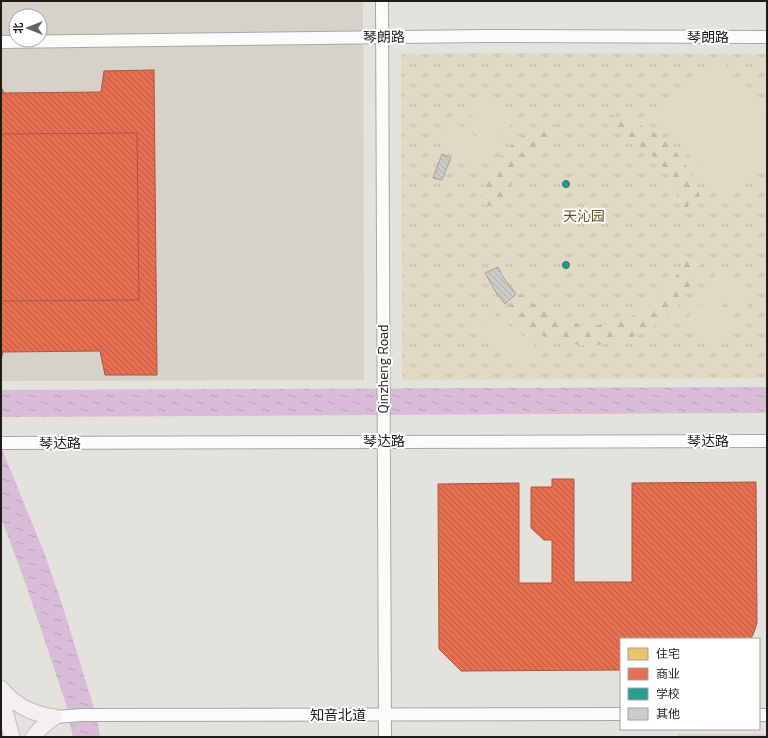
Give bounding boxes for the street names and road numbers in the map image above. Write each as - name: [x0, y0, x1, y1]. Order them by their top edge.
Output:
- street label: 琴朗路: [363, 26, 405, 47]
- street label: 琴朗路: [687, 26, 729, 47]
- street label: Qinzheng Road: [372, 325, 393, 413]
- street label: 琴达路: [363, 430, 405, 451]
- street label: 琴达路: [687, 430, 729, 451]
- street label: 琴达路: [39, 432, 81, 453]
- street label: 知音北道: [310, 704, 366, 725]

